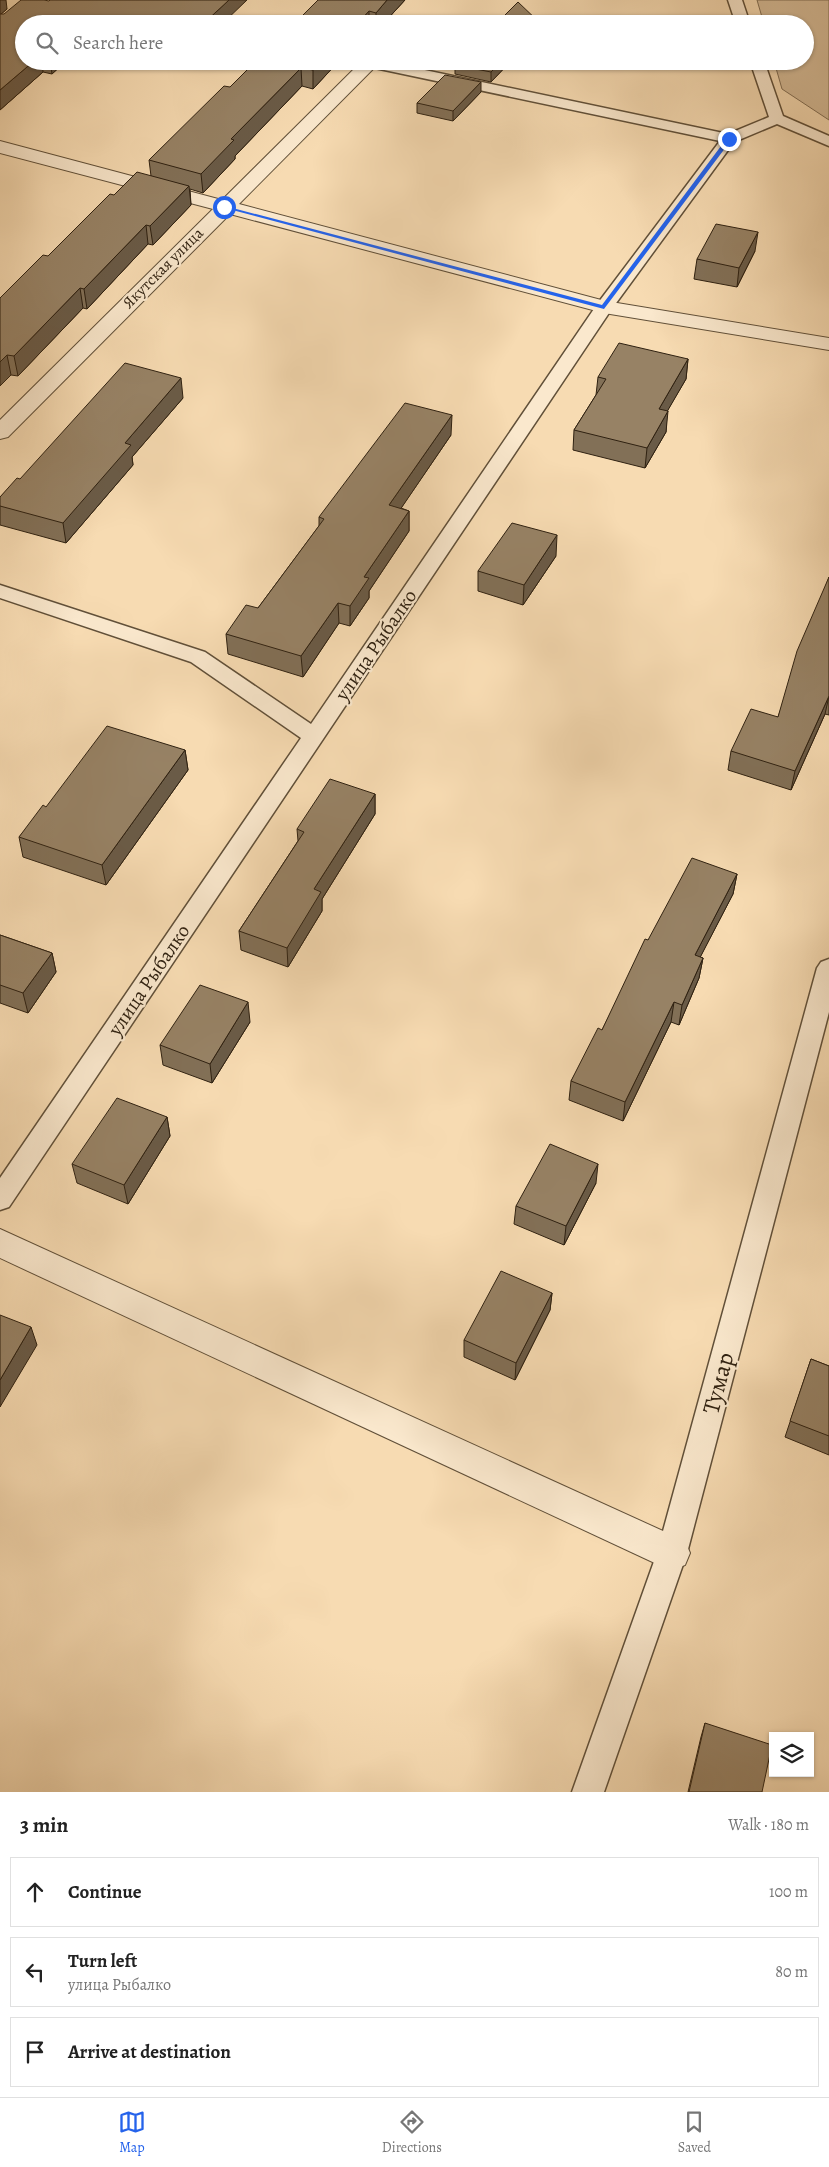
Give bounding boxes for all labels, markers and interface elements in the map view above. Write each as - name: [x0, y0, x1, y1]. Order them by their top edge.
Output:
- search box: [15, 15, 814, 70]
- icon: search: [33, 29, 61, 57]
- text: Search here: [73, 30, 163, 56]
- route end: [718, 128, 741, 151]
- route start: [213, 196, 236, 219]
- street label: Якутская улица: [118, 222, 209, 313]
- street label: улица Рыбалко: [328, 584, 423, 707]
- street label: улица Рыбалко: [101, 919, 196, 1042]
- street label: Тумар: [694, 1349, 742, 1417]
- map controls: [769, 1732, 814, 1777]
- button: layers: [769, 1732, 814, 1777]
- text: 3 min: [20, 1811, 68, 1839]
- text: Walk · 180 m: [728, 1814, 809, 1836]
- icon: ahead: [21, 1878, 49, 1906]
- text: Continue: [68, 1879, 142, 1905]
- text: 100 m: [769, 1881, 808, 1903]
- text: Turn left: [68, 1948, 137, 1974]
- icon: left: [21, 1958, 49, 1986]
- text: 80 m: [775, 1961, 808, 1983]
- text: улица Рыбалко: [68, 1974, 171, 1996]
- icon: arrive: [21, 2038, 49, 2066]
- text: Arrive at destination: [68, 2039, 231, 2065]
- tab: Map: [118, 2108, 146, 2157]
- tab: Directions: [382, 2108, 442, 2157]
- tab: Saved: [678, 2108, 711, 2157]

